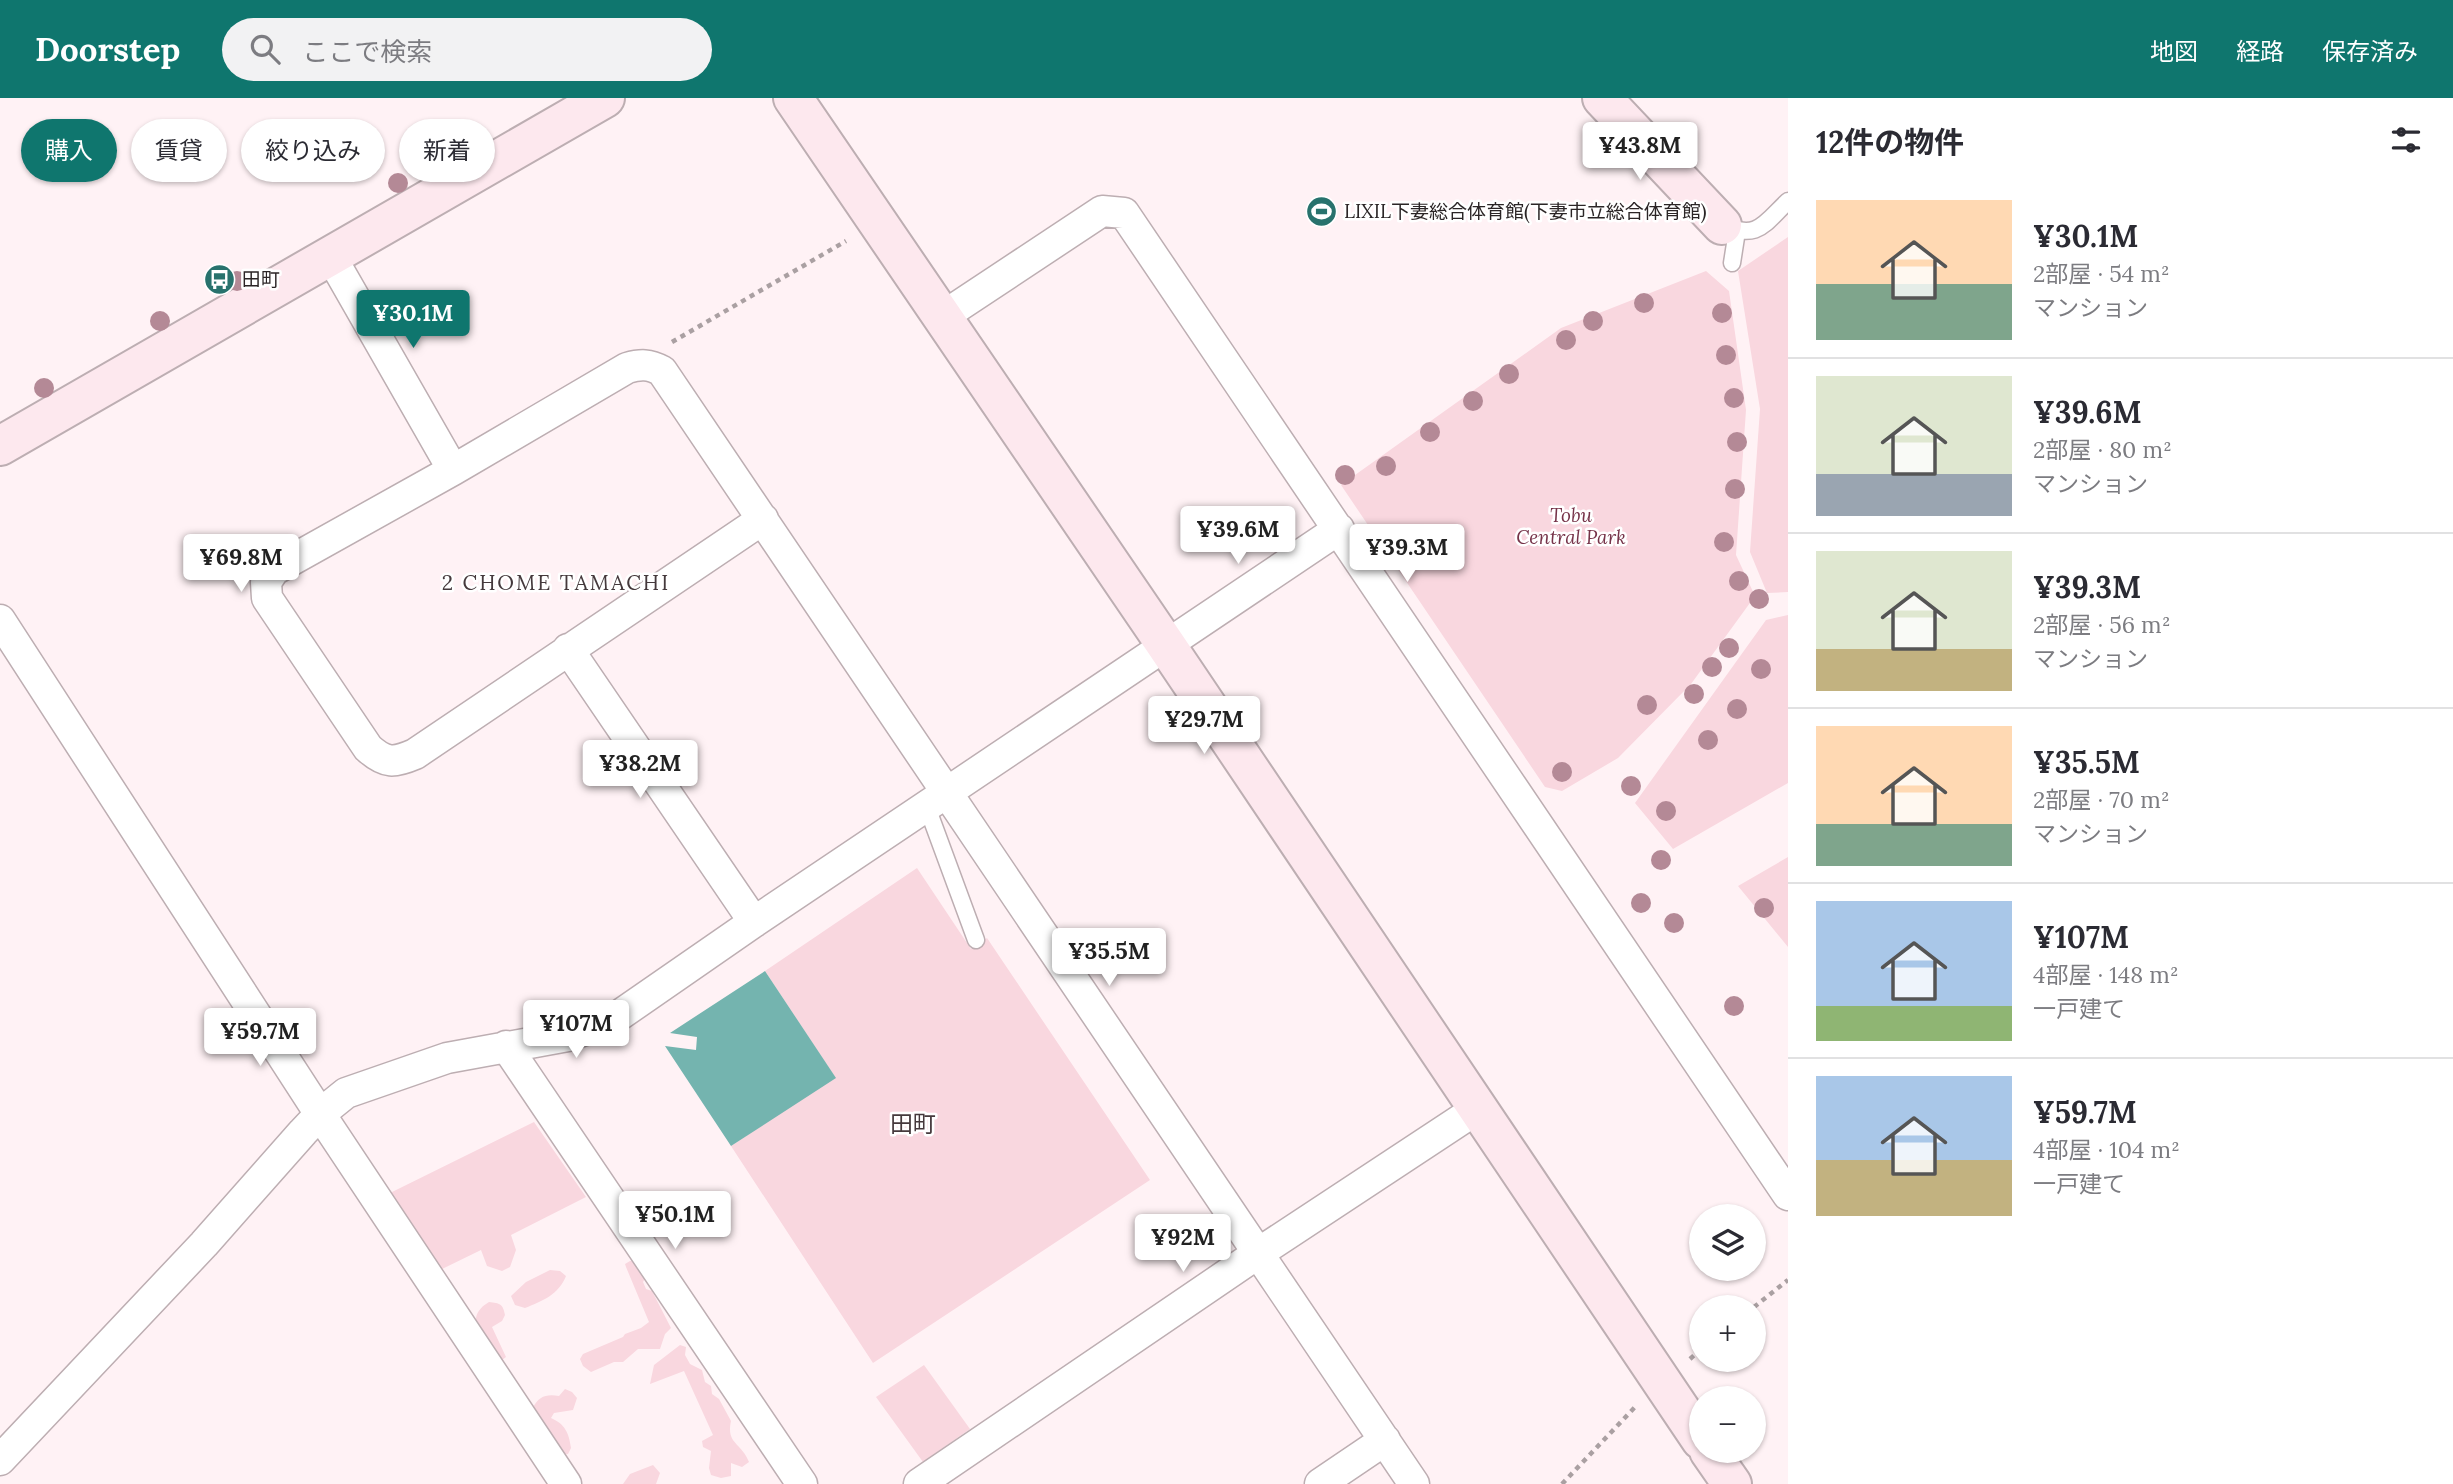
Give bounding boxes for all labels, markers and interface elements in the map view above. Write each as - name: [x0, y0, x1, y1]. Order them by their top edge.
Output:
- search box: [222, 18, 712, 81]
- text: Doorstep: [35, 28, 180, 70]
- icon: search: [246, 30, 284, 68]
- text: ここで検索: [302, 35, 432, 68]
- text: 地図: [2150, 36, 2198, 67]
- text: 経路: [2236, 36, 2284, 67]
- text: 保存済み: [2322, 36, 2418, 67]
- chip: 購入: [21, 119, 117, 182]
- chip: 賃貸: [131, 119, 227, 182]
- chip: 絞り込み: [241, 119, 385, 182]
- chip: 新着: [399, 119, 495, 182]
- icon: filters: [2387, 121, 2425, 159]
- pin: ¥43.8M: [1583, 122, 1697, 182]
- text: 12件の物件: [1816, 123, 1964, 161]
- text: ¥43.8M: [1599, 130, 1681, 159]
- sports icon: LIXIL下妻総合体育館(下妻市立総合体育館): [1304, 194, 1338, 228]
- place label: LIXIL下妻総合体育館(下妻市立総合体育館): [1344, 199, 1707, 224]
- text: ¥30.1M: [2033, 217, 2138, 255]
- icon: home: [1872, 228, 1956, 312]
- text: 2部屋 · 54 m²: [2033, 259, 2170, 288]
- bus stop icon: 田町: [202, 262, 236, 296]
- place label: 田町: [242, 267, 280, 291]
- pin: ¥30.1M: [356, 290, 470, 350]
- text: マンション: [2033, 293, 2148, 322]
- text: ¥30.1M: [373, 298, 453, 327]
- text: ¥39.6M: [2033, 393, 2142, 431]
- icon: home: [1872, 404, 1956, 488]
- text: 2部屋 · 80 m²: [2033, 435, 2172, 464]
- text: マンション: [2033, 469, 2148, 498]
- park label: Tobu Central Park: [1516, 503, 1626, 549]
- pin: ¥39.6M: [1181, 506, 1295, 566]
- text: ¥39.6M: [1196, 514, 1280, 543]
- pin: ¥39.3M: [1350, 524, 1464, 584]
- text: ¥39.3M: [1366, 532, 1448, 561]
- pin: ¥69.8M: [184, 534, 298, 594]
- text: ¥69.8M: [199, 542, 283, 571]
- text: ¥39.3M: [2033, 568, 2141, 606]
- district label: 2 CHOME TAMACHI: [442, 569, 670, 596]
- icon: home: [1872, 579, 1956, 663]
- text: 2部屋 · 56 m²: [2033, 610, 2171, 639]
- text: マンション: [2033, 644, 2148, 673]
- pin: ¥29.7M: [1147, 696, 1261, 756]
- text: ¥29.7M: [1164, 704, 1244, 733]
- pin: ¥38.2M: [583, 740, 697, 800]
- text: ¥35.5M: [2033, 743, 2140, 781]
- text: ¥38.2M: [599, 748, 681, 777]
- icon: home: [1872, 754, 1956, 838]
- text: 2部屋 · 70 m²: [2033, 785, 2170, 814]
- text: マンション: [2033, 819, 2148, 848]
- text: ¥107M: [2033, 918, 2129, 956]
- pin: ¥35.5M: [1052, 928, 1166, 988]
- icon: home: [1872, 929, 1956, 1013]
- text: ¥35.5M: [1068, 936, 1150, 965]
- text: 4部屋 · 148 m²: [2033, 960, 2179, 989]
- text: 一戸建て: [2033, 994, 2125, 1023]
- pin: ¥107M: [527, 1000, 625, 1060]
- text: ¥107M: [539, 1008, 613, 1037]
- pin: ¥59.7M: [203, 1009, 317, 1068]
- text: ¥59.7M: [220, 1016, 300, 1045]
- text: ¥59.7M: [2033, 1093, 2137, 1131]
- icon: home: [1872, 1104, 1956, 1188]
- district label: 田町: [890, 1109, 936, 1138]
- text: 4部屋 · 104 m²: [2033, 1135, 2180, 1164]
- text: 一戸建て: [2033, 1169, 2125, 1198]
- pin: ¥50.1M: [618, 1192, 732, 1251]
- text: ¥50.1M: [635, 1199, 715, 1228]
- map controls: [1689, 1204, 1766, 1463]
- button: layers: [1689, 1204, 1766, 1281]
- pin: ¥92M: [1142, 1214, 1224, 1274]
- text: ¥92M: [1151, 1222, 1215, 1251]
- button: +: [1689, 1295, 1766, 1372]
- button: −: [1689, 1386, 1766, 1463]

